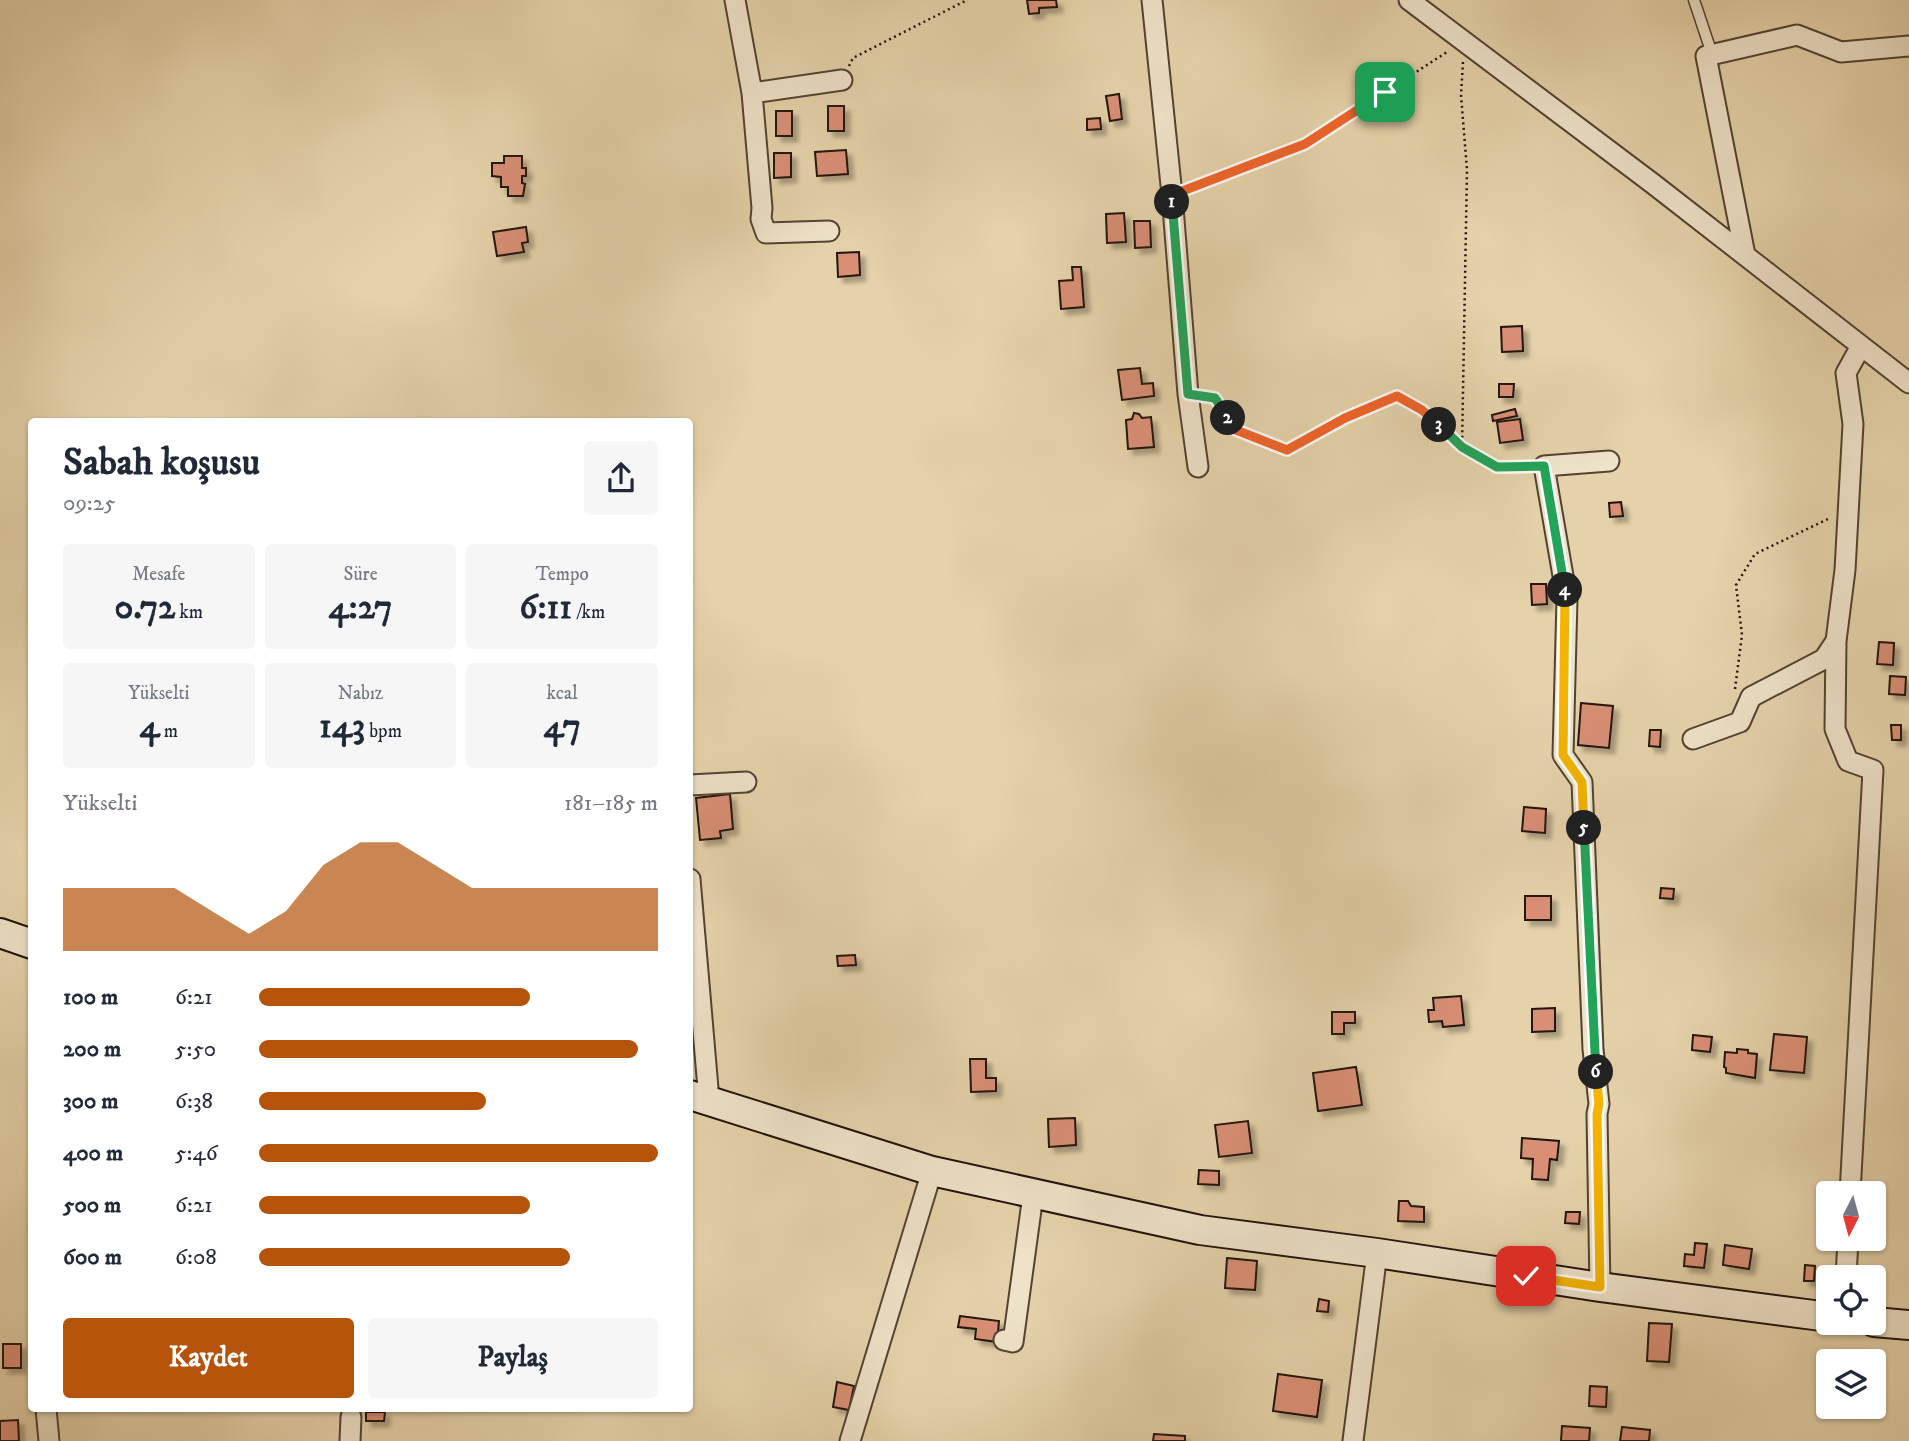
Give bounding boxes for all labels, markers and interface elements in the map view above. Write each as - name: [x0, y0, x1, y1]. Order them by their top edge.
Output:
- pin: [1355, 62, 1415, 122]
- icon: arrive: [1366, 73, 1404, 111]
- pin: 1: [1154, 184, 1190, 220]
- text: 1: [1168, 190, 1175, 213]
- pin: 2: [1210, 400, 1246, 436]
- text: 2: [1223, 406, 1232, 429]
- pin: 3: [1422, 408, 1456, 442]
- text: 3: [1435, 413, 1442, 436]
- text: Sabah koşusu: [63, 439, 260, 487]
- button: share: [584, 441, 658, 515]
- text: 09:25: [63, 489, 115, 518]
- text: Mesafe: [132, 563, 185, 586]
- text: Süre: [343, 563, 378, 586]
- text: Tempo: [535, 563, 589, 586]
- pin: 4: [1548, 572, 1582, 608]
- text: 4: [1559, 578, 1570, 601]
- text: 0.72: [115, 586, 175, 630]
- text: 4:27: [328, 586, 393, 630]
- text: 6:11: [519, 586, 572, 630]
- text: km: [175, 601, 203, 624]
- text: /km: [572, 601, 605, 624]
- text: Yükselti: [128, 682, 190, 705]
- text: Nabız: [338, 682, 383, 705]
- text: kcal: [547, 682, 578, 705]
- text: 4: [140, 705, 160, 749]
- text: 143: [319, 705, 365, 749]
- text: 47: [543, 705, 581, 749]
- text: m: [160, 720, 178, 743]
- text: bpm: [365, 720, 402, 743]
- text: Yükselti: [63, 789, 137, 818]
- text: 181–185 m: [564, 789, 658, 818]
- pin: 5: [1566, 810, 1602, 846]
- text: 5: [1579, 816, 1588, 839]
- text: 100 m: [63, 983, 118, 1012]
- text: 6:21: [175, 983, 213, 1012]
- text: 200 m: [63, 1035, 121, 1064]
- text: 5:50: [175, 1035, 216, 1064]
- pin: 6: [1578, 1054, 1614, 1090]
- text: 6: [1591, 1060, 1600, 1083]
- text: 300 m: [63, 1087, 119, 1116]
- text: 6:38: [175, 1087, 213, 1116]
- text: 400 m: [63, 1139, 123, 1168]
- text: 5:46: [175, 1139, 218, 1168]
- north arrow: [1816, 1181, 1886, 1251]
- map controls: [1816, 1181, 1886, 1419]
- text: 500 m: [63, 1191, 121, 1220]
- text: 6:21: [175, 1191, 213, 1220]
- text: 600 m: [63, 1243, 122, 1272]
- text: 6:08: [175, 1243, 217, 1272]
- pin: [1496, 1246, 1556, 1306]
- icon: check: [1507, 1257, 1545, 1295]
- button: locate: [1816, 1265, 1886, 1335]
- button: Kaydet: [63, 1318, 354, 1398]
- button: Paylaş: [368, 1318, 658, 1398]
- button: layers: [1816, 1349, 1886, 1419]

